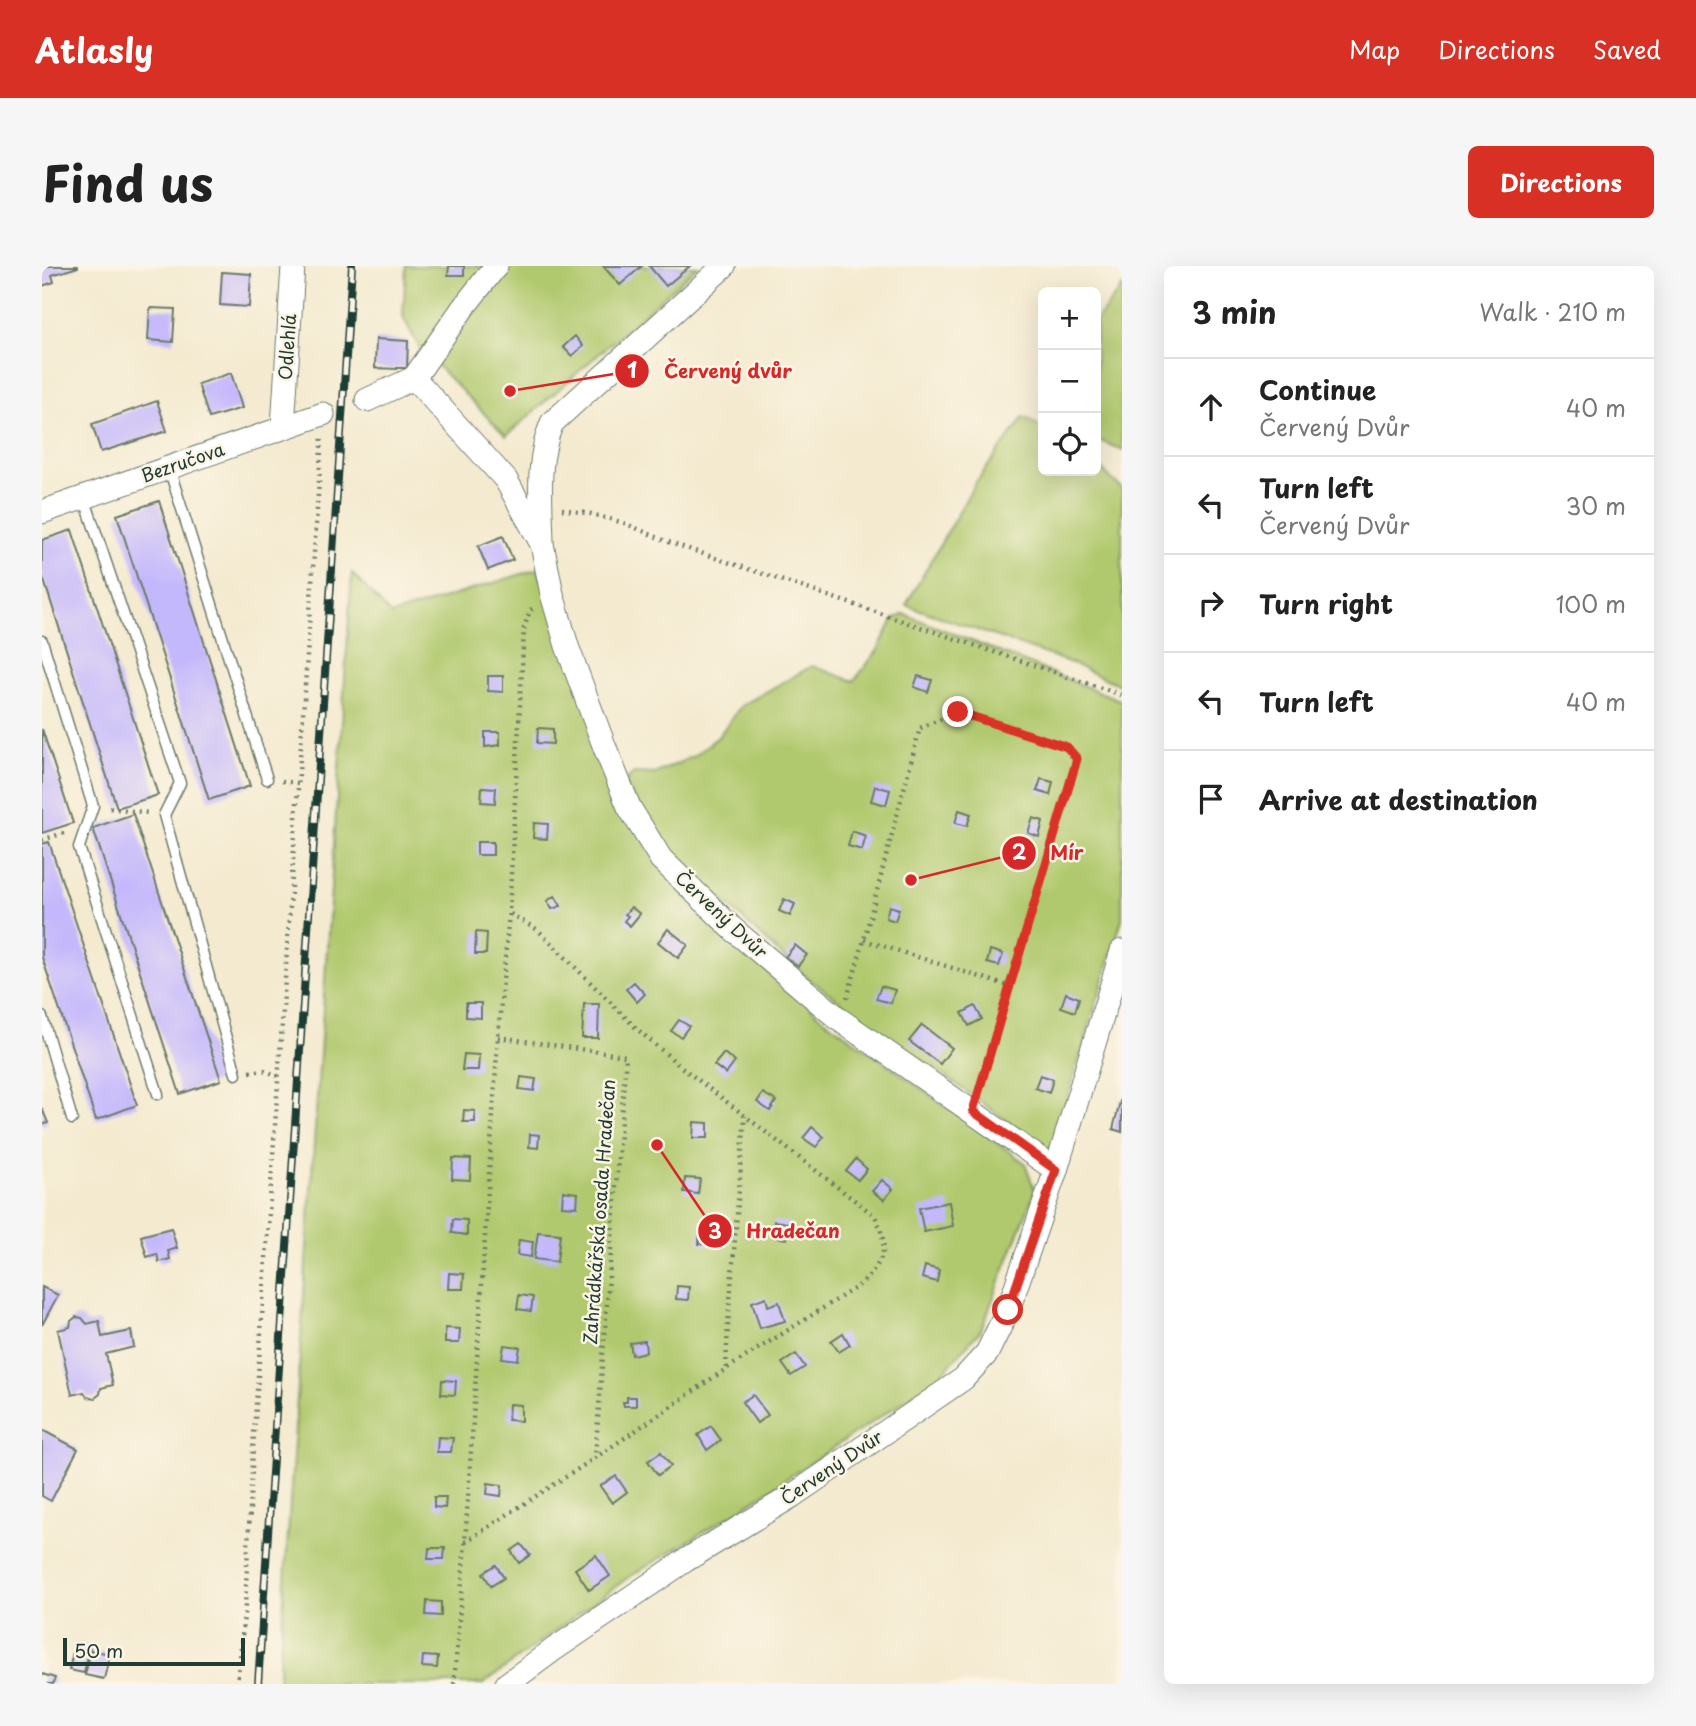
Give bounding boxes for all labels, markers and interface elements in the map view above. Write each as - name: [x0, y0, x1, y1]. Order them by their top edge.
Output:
- text: Atlasly: [35, 24, 153, 74]
- text: Map: [1349, 31, 1400, 67]
- text: Directions: [1438, 31, 1555, 67]
- text: Saved: [1593, 31, 1661, 67]
- text: Find us: [42, 145, 213, 219]
- button: Directions: [1468, 146, 1654, 218]
- map controls: [1038, 287, 1101, 476]
- button: +: [1038, 287, 1101, 350]
- text: 3 min: [1192, 289, 1277, 334]
- text: Walk · 210 m: [1479, 294, 1626, 329]
- street label: Odlehlá: [271, 312, 302, 381]
- button: −: [1038, 350, 1101, 413]
- callout: Červený dvůr: [615, 351, 806, 391]
- text: 1: [627, 353, 637, 385]
- text: Červený dvůr: [664, 356, 792, 384]
- text: Continue: [1259, 370, 1376, 409]
- icon: ahead: [1192, 388, 1230, 426]
- text: 40 m: [1566, 390, 1626, 425]
- text: Červený Dvůr: [1259, 409, 1409, 444]
- button: locate: [1038, 413, 1101, 476]
- street label: Bezručova: [137, 435, 228, 488]
- text: Turn left: [1259, 468, 1374, 507]
- icon: left: [1192, 486, 1230, 524]
- text: 30 m: [1565, 488, 1626, 523]
- text: Červený Dvůr: [1259, 507, 1409, 542]
- icon: right: [1192, 584, 1230, 622]
- text: Turn right: [1259, 584, 1393, 623]
- text: 100 m: [1556, 586, 1626, 621]
- icon: left: [1192, 682, 1230, 720]
- text: Turn left: [1259, 682, 1374, 721]
- text: 40 m: [1566, 684, 1626, 719]
- route end: [942, 696, 973, 727]
- icon: arrive: [1192, 780, 1230, 818]
- text: Arrive at destination: [1259, 780, 1538, 819]
- callout: Mír: [1002, 833, 1098, 873]
- text: 2: [1012, 835, 1027, 867]
- text: Mír: [1050, 838, 1084, 866]
- street label: Červený Dvůr: [670, 864, 775, 964]
- street label: Zahrádkářská osada Hradečan: [576, 1078, 621, 1345]
- callout: Hradečan: [697, 1211, 854, 1251]
- text: 3: [708, 1214, 722, 1246]
- text: Hradečan: [746, 1216, 840, 1244]
- route start: [992, 1294, 1023, 1325]
- street label: Červený Dvůr: [775, 1422, 888, 1511]
- scale bar: [63, 1635, 245, 1667]
- text: 50 m: [74, 1636, 123, 1664]

